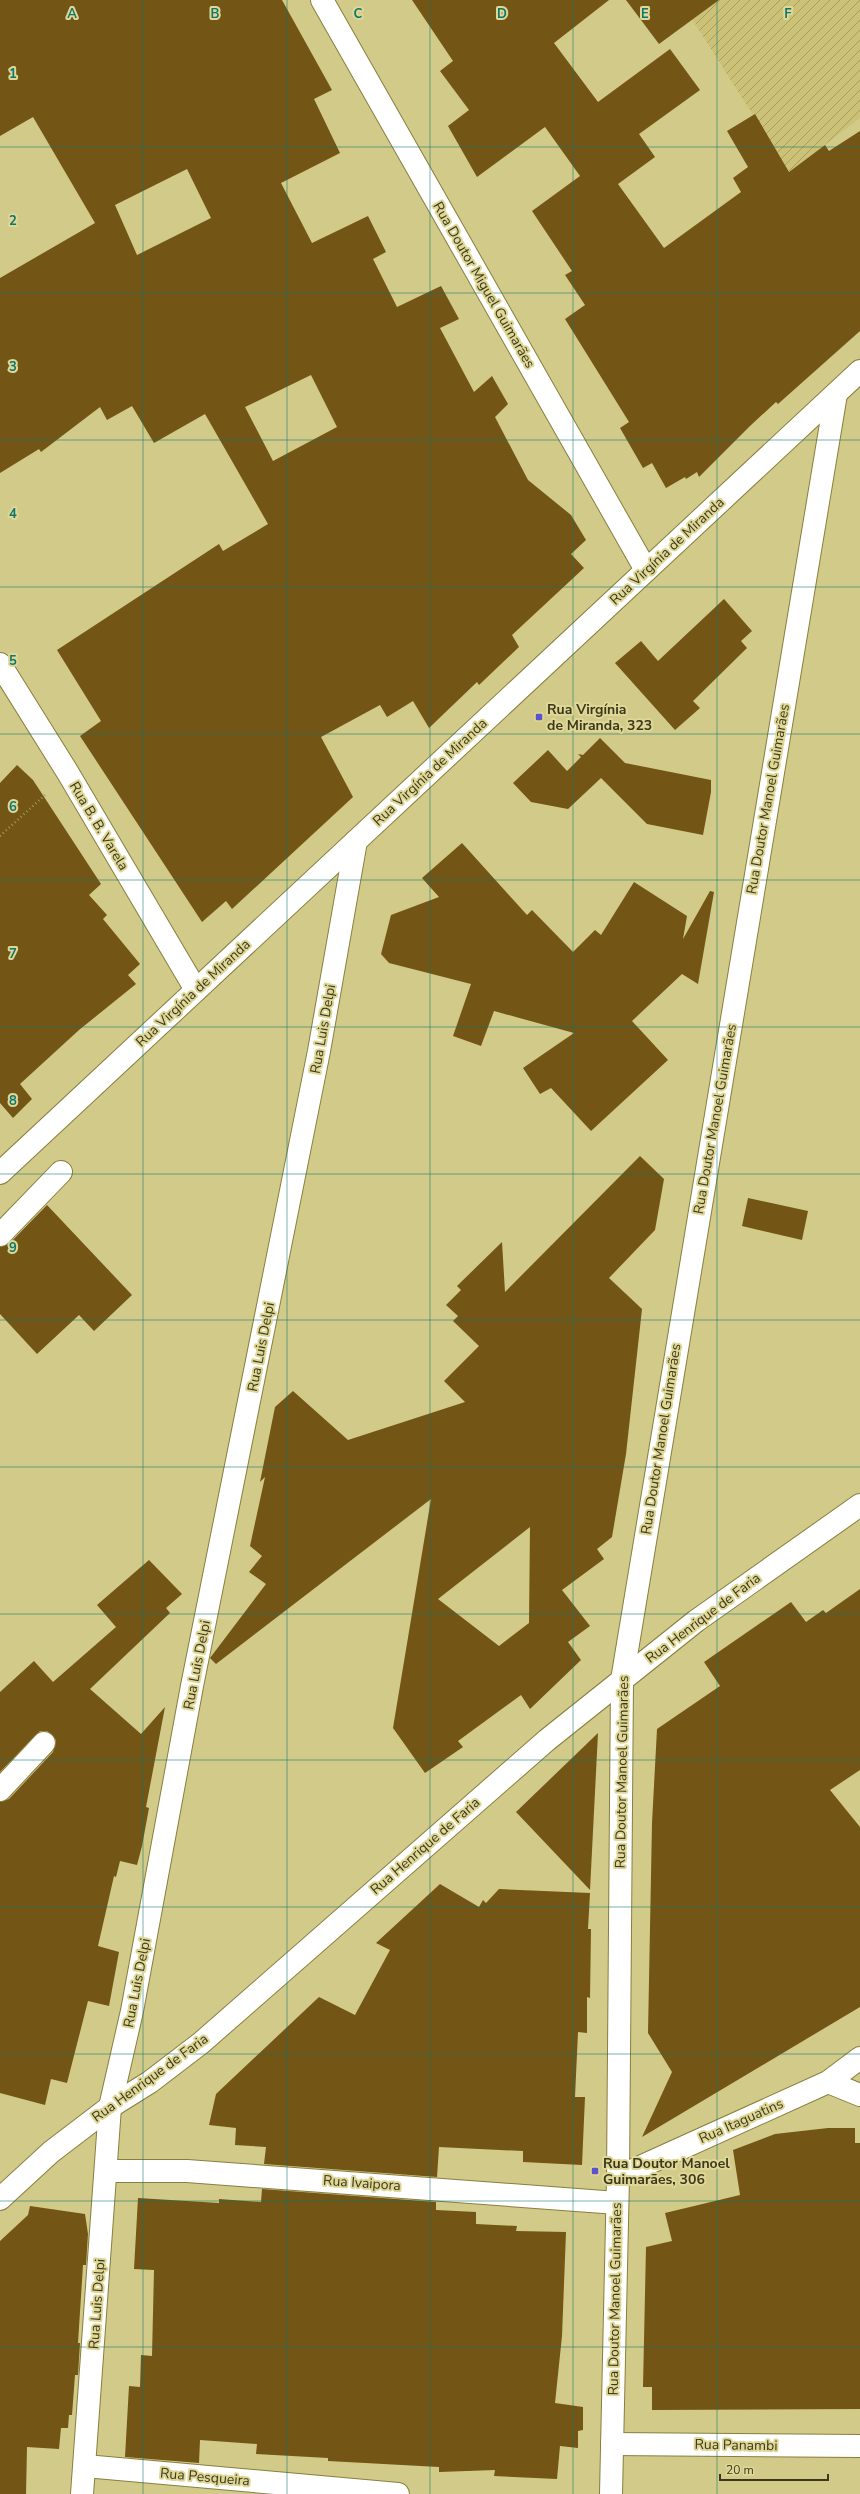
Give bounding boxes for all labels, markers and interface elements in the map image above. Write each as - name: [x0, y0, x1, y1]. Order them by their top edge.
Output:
- text: A: [67, 5, 77, 23]
- text: B: [211, 5, 220, 23]
- text: C: [354, 5, 363, 23]
- text: D: [497, 5, 507, 23]
- text: E: [641, 5, 649, 23]
- text: F: [784, 5, 792, 23]
- text: 1: [9, 65, 17, 83]
- street label: Rua Doutor Miguel Guimarães: [428, 198, 540, 372]
- text: 2: [9, 212, 17, 230]
- text: 3: [9, 358, 17, 376]
- street label: Rua Virgínia de Miranda: [606, 493, 728, 609]
- text: 4: [9, 505, 17, 523]
- text: 5: [9, 652, 17, 670]
- place label: Rua Virgínia de Miranda, 323: [547, 700, 652, 735]
- street label: Rua Doutor Manoel Guimarães: [742, 702, 794, 896]
- marker: Rua Virgínia de Miranda, 323: [534, 712, 544, 722]
- street label: Rua Virgínia de Miranda: [369, 714, 491, 830]
- street label: Rua B. B. Varela: [65, 778, 133, 874]
- text: 6: [9, 798, 17, 816]
- street label: Rua Virgínia de Miranda: [132, 935, 254, 1051]
- text: 7: [9, 945, 17, 963]
- street label: Rua Luis Delpi: [306, 983, 340, 1075]
- street label: Rua Doutor Manoel Guimarães: [689, 1022, 741, 1216]
- text: 8: [9, 1092, 17, 1110]
- text: 9: [9, 1239, 17, 1257]
- street label: Rua Luis Delpi: [243, 1301, 279, 1393]
- street label: Rua Doutor Manoel Guimarães: [637, 1342, 686, 1536]
- street label: Rua Henrique de Faria: [642, 1568, 764, 1668]
- street label: Rua Luis Delpi: [179, 1619, 215, 1711]
- street label: Rua Doutor Manoel Guimarães: [611, 1675, 633, 1869]
- street label: Rua Henrique de Faria: [366, 1793, 484, 1899]
- street label: Rua Luis Delpi: [119, 1937, 155, 2029]
- street label: Rua Henrique de Faria: [88, 2029, 212, 2127]
- street label: Rua Itaguatins: [696, 2094, 786, 2148]
- place label: Rua Doutor Manoel Guimarães, 306: [603, 2154, 730, 2189]
- marker: Rua Doutor Manoel Guimarães, 306: [590, 2166, 600, 2176]
- street label: Rua Ivaipora: [322, 2171, 402, 2195]
- street label: Rua Doutor Manoel Guimarães: [604, 2202, 626, 2396]
- street label: Rua Luis Delpi: [84, 2258, 110, 2350]
- street label: Rua Panambi: [694, 2435, 778, 2455]
- scale bar: [720, 2456, 828, 2482]
- text: 20 m: [726, 2462, 754, 2478]
- street label: Rua Pesqueira: [159, 2464, 251, 2490]

